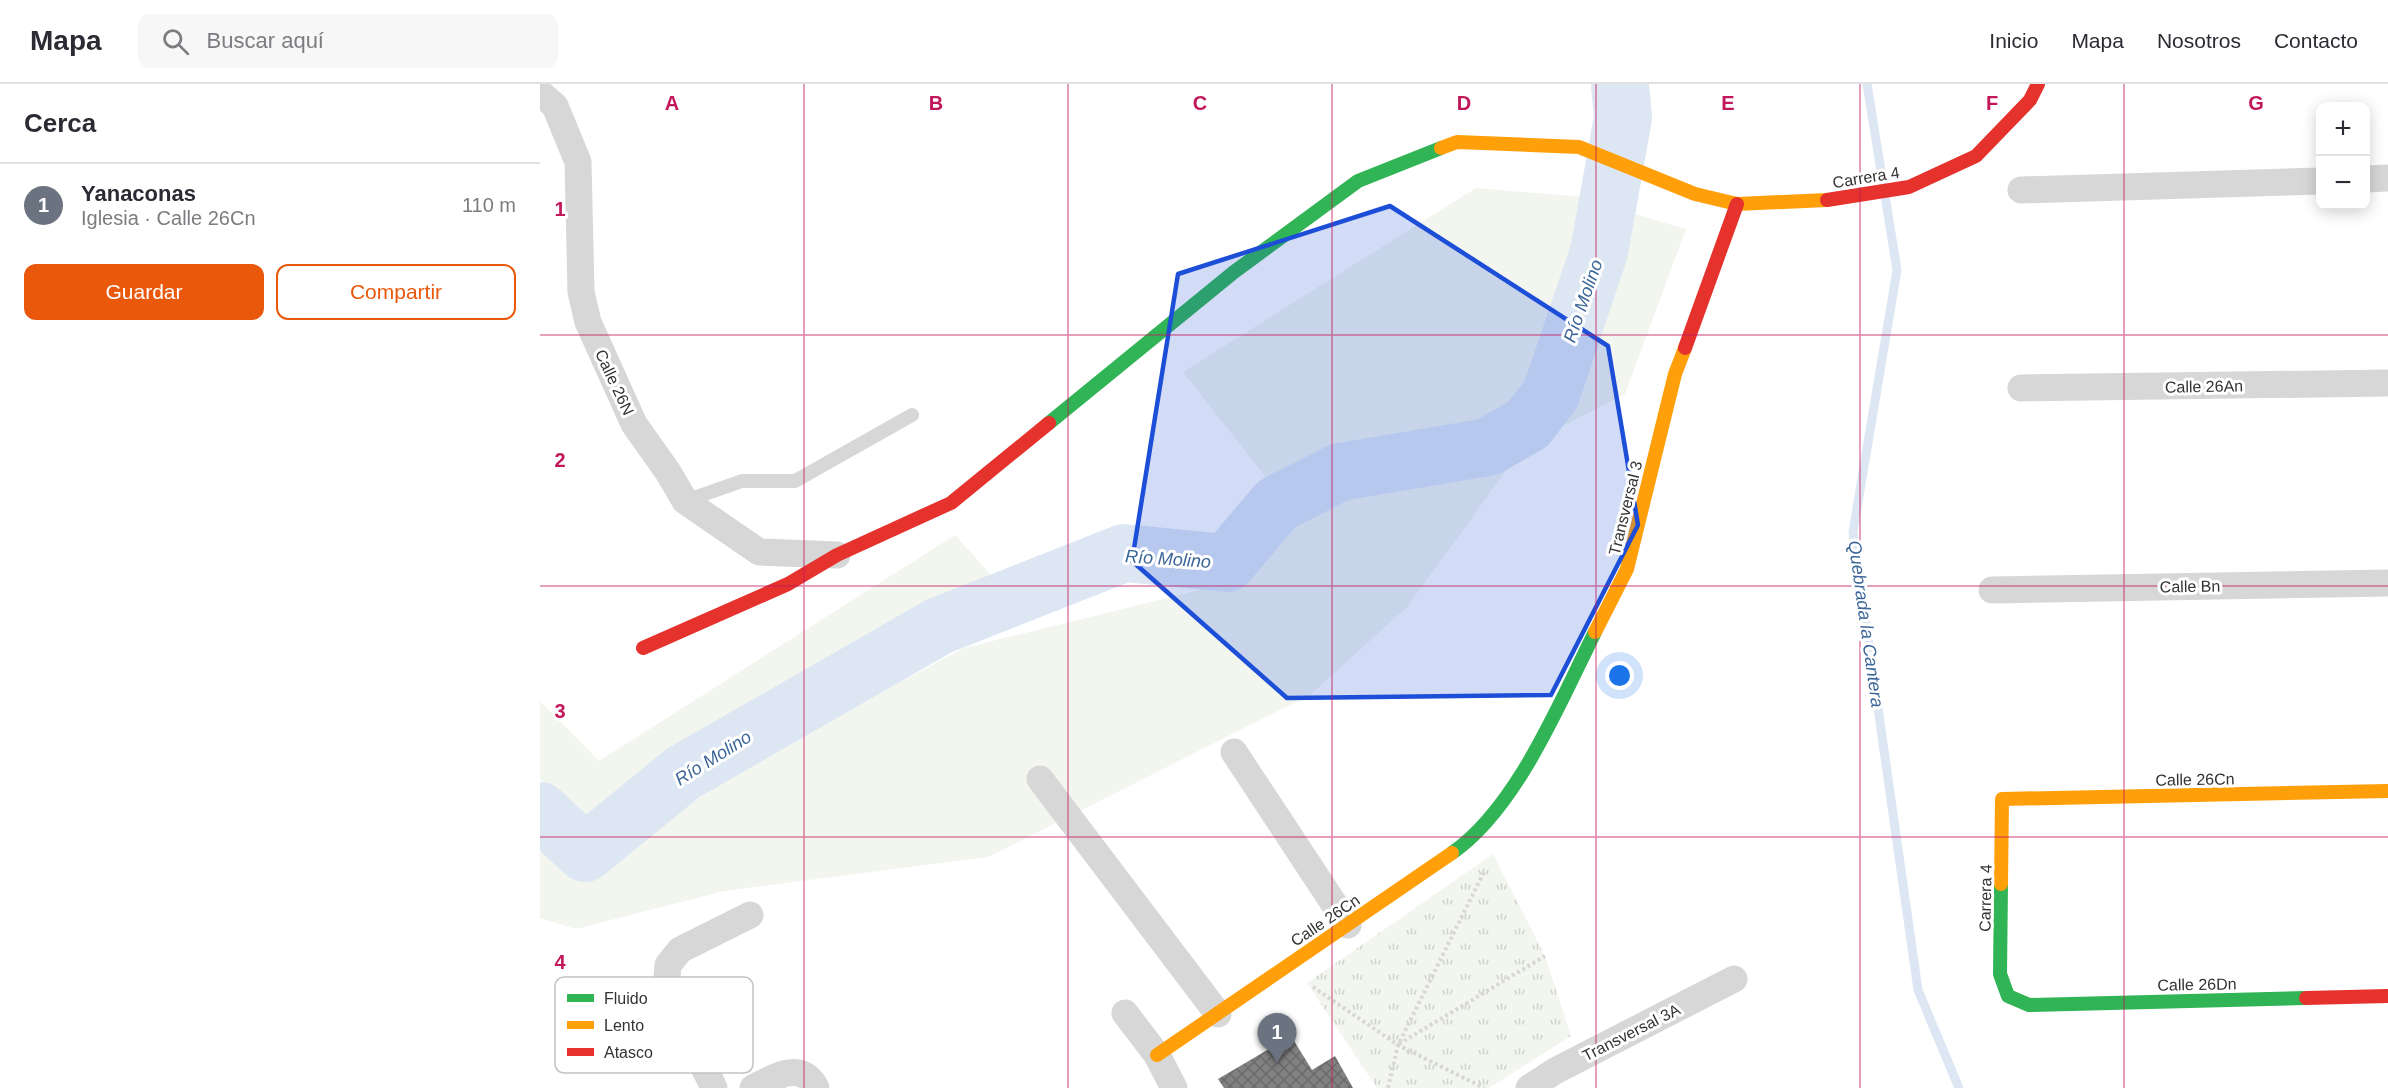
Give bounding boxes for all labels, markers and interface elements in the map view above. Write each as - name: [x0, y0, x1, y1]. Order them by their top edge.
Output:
- search box: [138, 14, 558, 68]
- text: Mapa: [30, 25, 102, 56]
- icon: search: [159, 25, 192, 58]
- text: Buscar aquí: [207, 28, 324, 53]
- text: Inicio: [1989, 29, 2038, 52]
- text: Mapa: [2071, 29, 2124, 52]
- text: Nosotros: [2157, 29, 2241, 52]
- text: Contacto: [2274, 29, 2358, 52]
- text: A: [665, 92, 679, 114]
- text: B: [929, 92, 943, 114]
- text: C: [1193, 92, 1207, 114]
- text: D: [1457, 92, 1471, 114]
- text: E: [1721, 92, 1735, 114]
- text: F: [1986, 92, 1998, 114]
- text: G: [2248, 92, 2264, 114]
- map controls: [2316, 102, 2370, 210]
- button: +: [2316, 102, 2370, 156]
- text: Cerca: [24, 108, 96, 138]
- button: −: [2316, 156, 2370, 210]
- street label: Carrera 4: [1831, 164, 1901, 191]
- text: Yanaconas: [81, 181, 196, 206]
- text: 1: [38, 194, 49, 216]
- text: 110 m: [462, 194, 516, 216]
- text: 1: [554, 198, 566, 220]
- text: Iglesia · Calle 26Cn: [81, 207, 256, 229]
- water label: Río Molino: [1560, 257, 1606, 345]
- button: Guardar: [24, 264, 264, 320]
- button: Compartir: [276, 264, 516, 320]
- street label: Calle 26N: [592, 347, 637, 418]
- street label: Calle 26An: [2165, 377, 2243, 396]
- text: 2: [554, 449, 566, 471]
- street label: Transversal 3: [1606, 459, 1645, 557]
- water label: Quebrada la Cantera: [1844, 539, 1888, 709]
- water label: Río Molino: [1124, 546, 1212, 572]
- street label: Calle Bn: [2160, 577, 2220, 596]
- your location: [1605, 661, 1634, 690]
- text: 3: [554, 700, 566, 722]
- water label: Río Molino: [671, 727, 755, 789]
- street label: Calle 26Cn: [2155, 770, 2235, 789]
- street label: Carrera 4: [1976, 864, 1995, 932]
- street label: Calle 26Cn: [1288, 891, 1363, 950]
- text: 4: [554, 951, 566, 973]
- street label: Calle 26Dn: [2157, 975, 2237, 994]
- legend: [555, 977, 753, 1073]
- text: Fluido: [604, 990, 648, 1007]
- street label: Transversal 3A: [1580, 1000, 1683, 1064]
- pin: 1: [1258, 1014, 1296, 1063]
- text: Lento: [604, 1017, 644, 1034]
- text: Atasco: [604, 1044, 653, 1061]

